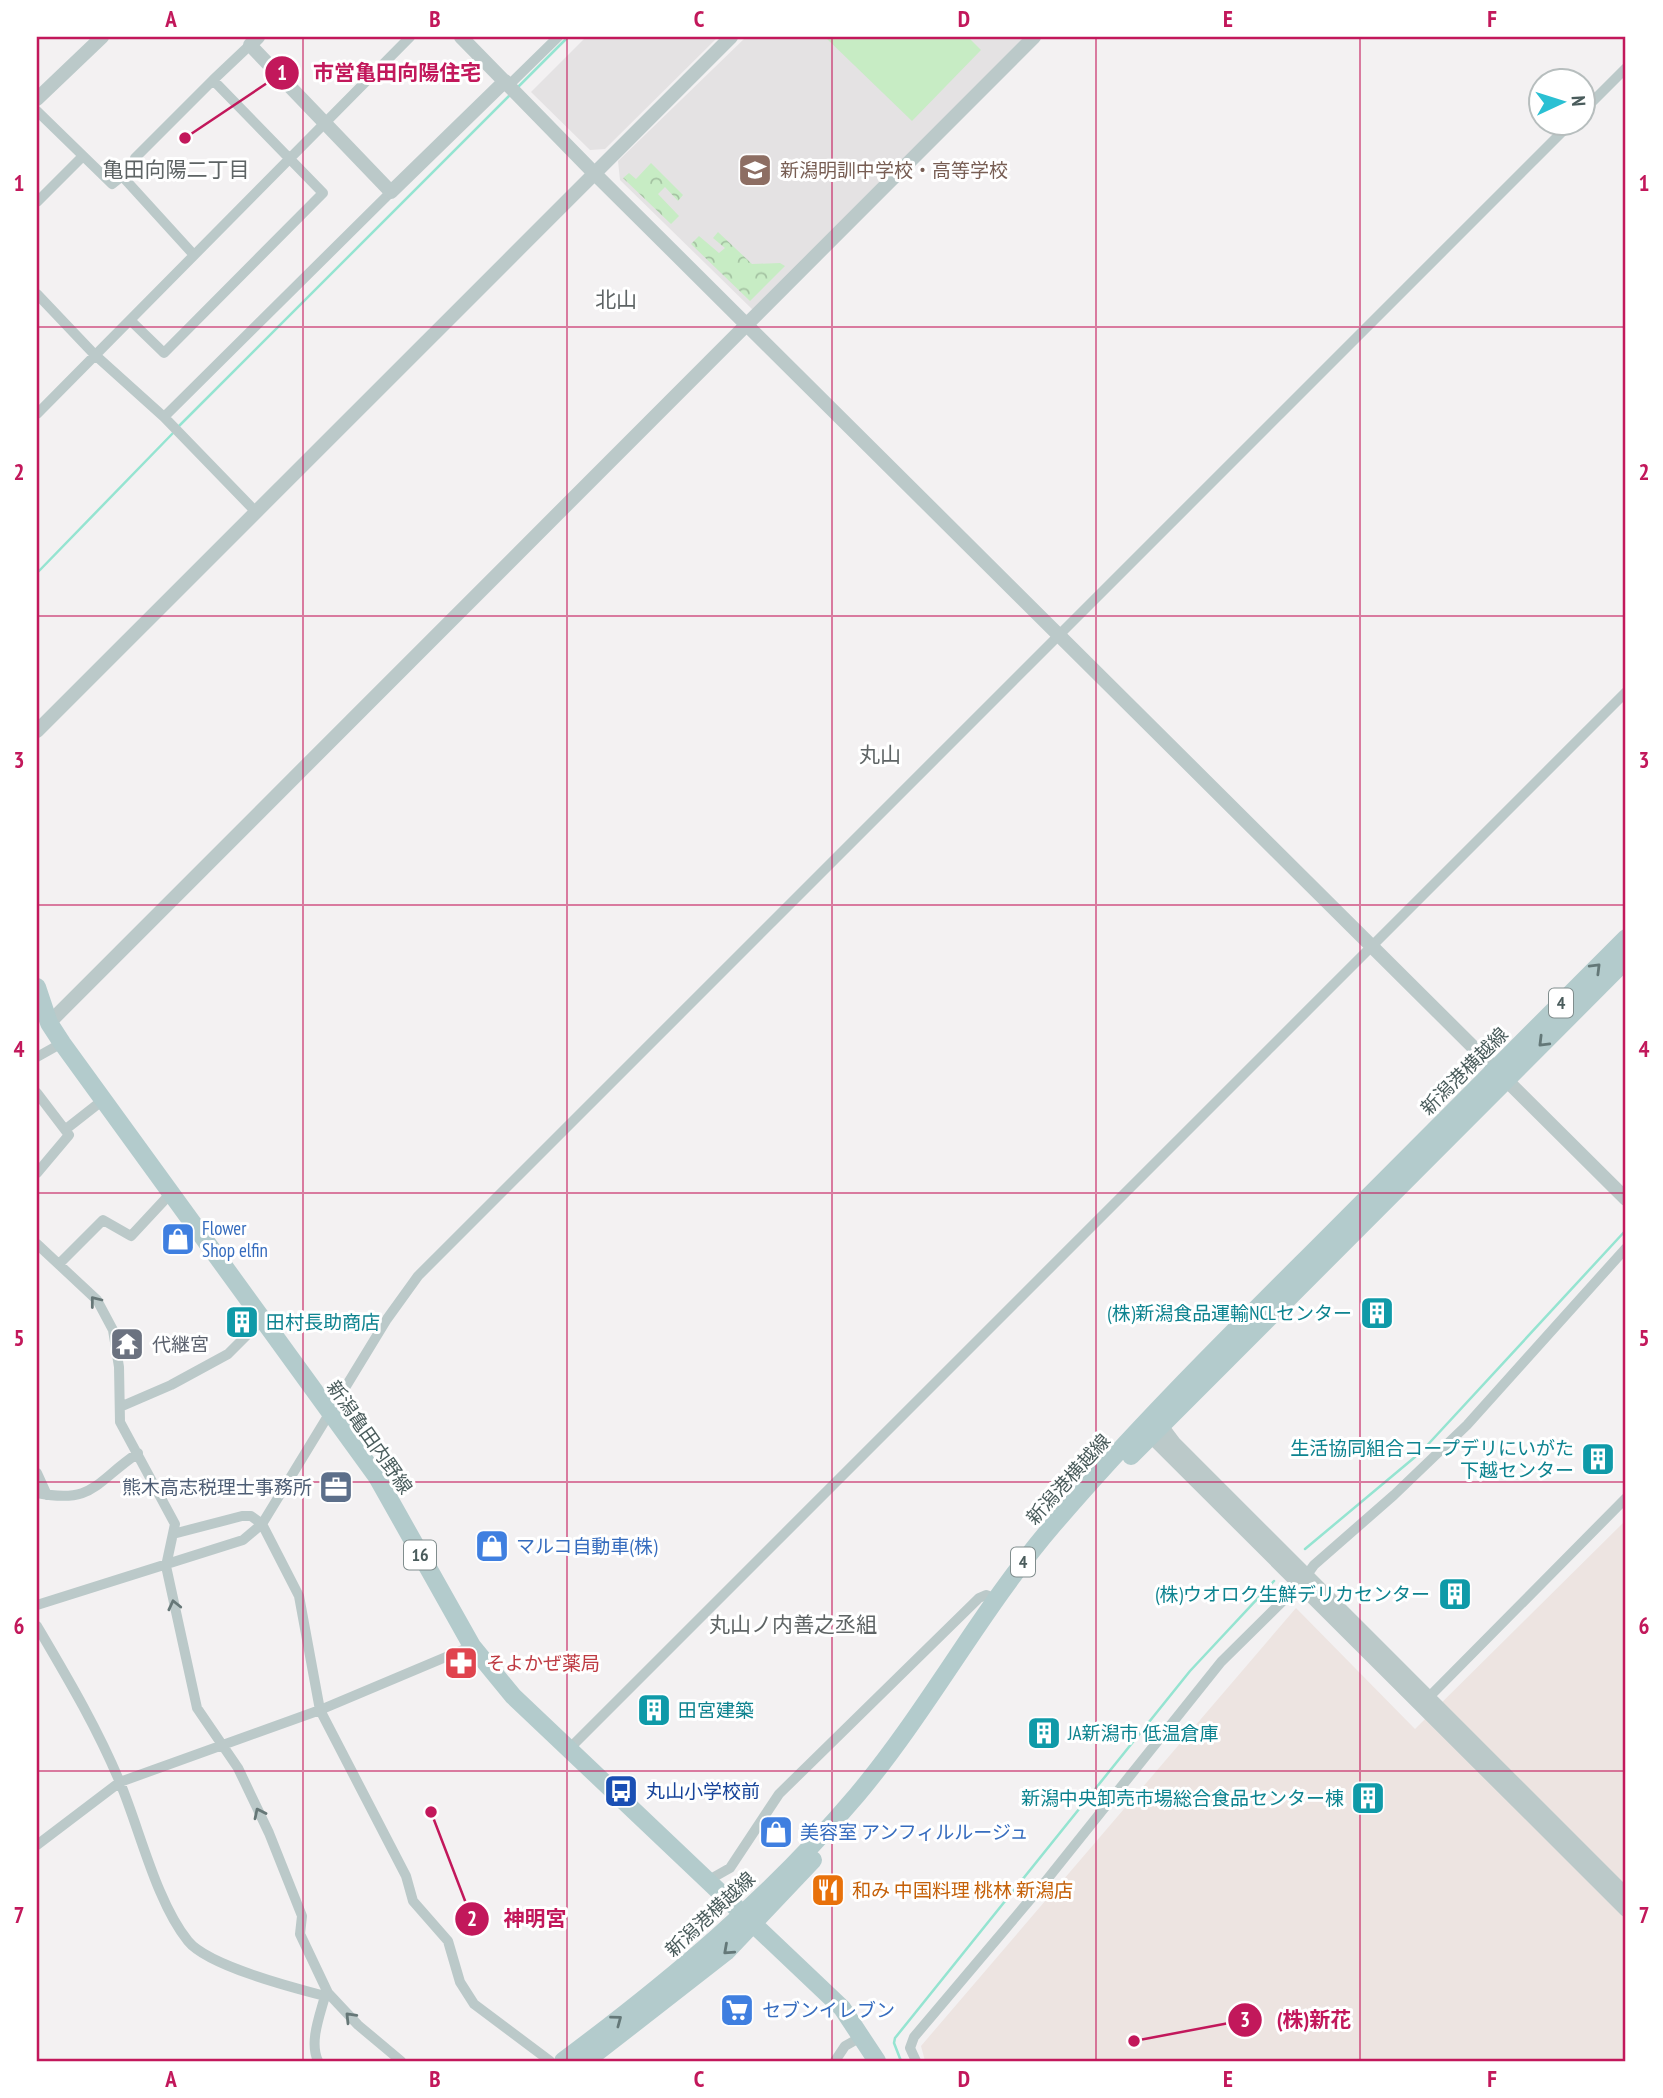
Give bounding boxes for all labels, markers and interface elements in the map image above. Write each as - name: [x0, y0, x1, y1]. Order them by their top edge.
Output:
- text: A: [164, 4, 177, 33]
- text: B: [429, 4, 441, 33]
- text: C: [694, 4, 705, 33]
- text: D: [958, 4, 970, 33]
- text: E: [1223, 4, 1233, 33]
- text: F: [1487, 4, 1497, 33]
- callout: 市営亀田向陽住宅: [264, 52, 495, 94]
- text: 1: [277, 59, 287, 86]
- text: 市営亀田向陽住宅: [313, 59, 481, 86]
- north arrow: [1526, 66, 1596, 136]
- text: N: [1567, 95, 1591, 107]
- school or university icon: 新潟明訓中学校・高等学校: [736, 151, 774, 189]
- district label: 亀田向陽二丁目: [103, 156, 250, 183]
- place label: 新潟明訓中学校・高等学校: [780, 158, 1008, 182]
- text: 1: [14, 168, 25, 197]
- text: 1: [1639, 168, 1650, 197]
- district label: 北山: [595, 286, 637, 313]
- text: 2: [14, 457, 25, 486]
- text: 2: [1639, 457, 1650, 486]
- district label: 丸山: [859, 741, 901, 768]
- text: 3: [14, 745, 25, 774]
- text: 3: [1639, 745, 1650, 774]
- one-way arrow: [1587, 964, 1600, 977]
- road number: 4: [1549, 988, 1573, 1018]
- street label: 新潟港横越線: [1415, 1022, 1513, 1120]
- one-way arrow: [1538, 1033, 1551, 1046]
- text: 4: [14, 1034, 25, 1063]
- text: 4: [1639, 1034, 1650, 1063]
- place label: Flower Shop elfin: [202, 1216, 268, 1262]
- shop icon: Flower Shop elfin: [159, 1220, 197, 1258]
- building icon: (株)新潟食品運輸NCLセンター: [1358, 1294, 1396, 1332]
- one-way arrow: [91, 1297, 104, 1309]
- place label: (株)新潟食品運輸NCLセンター: [1107, 1301, 1352, 1325]
- building icon: 田村長助商店: [223, 1303, 261, 1341]
- place label: 田村長助商店: [266, 1310, 380, 1334]
- text: 5: [14, 1323, 25, 1352]
- text: 5: [1639, 1323, 1650, 1352]
- temple icon: 代継宮: [108, 1325, 146, 1363]
- place label: 代継宮: [152, 1332, 209, 1356]
- street label: 新潟亀田内野線: [322, 1376, 418, 1498]
- street label: 新潟港横越線: [1021, 1429, 1115, 1529]
- place label: 生活協同組合コープデリにいがた 下越センター: [1290, 1436, 1574, 1482]
- building icon: 生活協同組合コープデリにいがた 下越センター: [1579, 1440, 1617, 1478]
- office icon: 熊木高志税理士事務所: [317, 1468, 355, 1506]
- place label: 熊木高志税理士事務所: [122, 1475, 312, 1499]
- shop icon: マルコ自動車(株): [473, 1527, 511, 1565]
- place label: マルコ自動車(株): [516, 1534, 658, 1558]
- road number: 16: [404, 1540, 436, 1570]
- road number: 4: [1011, 1548, 1035, 1576]
- building icon: (株)ウオロク生鮮デリカセンター: [1436, 1575, 1474, 1613]
- place label: (株)ウオロク生鮮デリカセンター: [1155, 1582, 1430, 1606]
- one-way arrow: [168, 1599, 183, 1611]
- text: 6: [14, 1611, 25, 1640]
- district label: 丸山ノ内善之丞組: [709, 1611, 877, 1638]
- text: 6: [1639, 1611, 1650, 1640]
- pharmacy icon: そよかぜ薬局: [442, 1644, 480, 1682]
- place label: そよかぜ薬局: [486, 1651, 600, 1675]
- building icon: 田宮建築: [635, 1691, 673, 1729]
- place label: 田宮建築: [678, 1698, 754, 1722]
- building icon: JA新潟市 低温倉庫: [1025, 1714, 1063, 1752]
- place label: JA新潟市 低温倉庫: [1067, 1721, 1219, 1745]
- bus stop icon: 丸山小学校前: [602, 1772, 640, 1810]
- place label: 丸山小学校前: [646, 1779, 760, 1803]
- building icon: 新潟中央卸売市場総合食品センター棟: [1349, 1779, 1387, 1817]
- place label: 新潟中央卸売市場総合食品センター棟: [1021, 1786, 1344, 1810]
- one-way arrow: [254, 1808, 268, 1820]
- shop icon: 美容室 アンフィルルージュ: [757, 1813, 795, 1851]
- place label: 美容室 アンフィルルージュ: [800, 1820, 1029, 1844]
- street label: 新潟港横越線: [660, 1866, 760, 1962]
- restaurant icon: 和み 中国料理 桃林 新潟店: [809, 1871, 847, 1909]
- place label: 和み 中国料理 桃林 新潟店: [852, 1878, 1073, 1902]
- callout: 神明宮: [454, 1898, 580, 1940]
- text: 7: [14, 1900, 25, 1929]
- text: 7: [1639, 1900, 1650, 1929]
- text: 2: [467, 1905, 477, 1932]
- text: 神明宮: [504, 1905, 567, 1932]
- one-way arrow: [723, 1942, 736, 1954]
- supermarket icon: セブンイレブン: [718, 1991, 756, 2029]
- place label: セブンイレブン: [762, 1998, 895, 2022]
- callout: (株)新花: [1227, 1999, 1365, 2041]
- text: 3: [1240, 2006, 1250, 2033]
- text: (株)新花: [1277, 2006, 1351, 2033]
- one-way arrow: [345, 2012, 358, 2025]
- one-way arrow: [609, 2016, 622, 2029]
- text: A: [164, 2064, 177, 2093]
- text: B: [429, 2064, 441, 2093]
- text: C: [694, 2064, 705, 2093]
- text: D: [958, 2064, 970, 2093]
- text: E: [1223, 2064, 1233, 2093]
- text: F: [1487, 2064, 1497, 2093]

